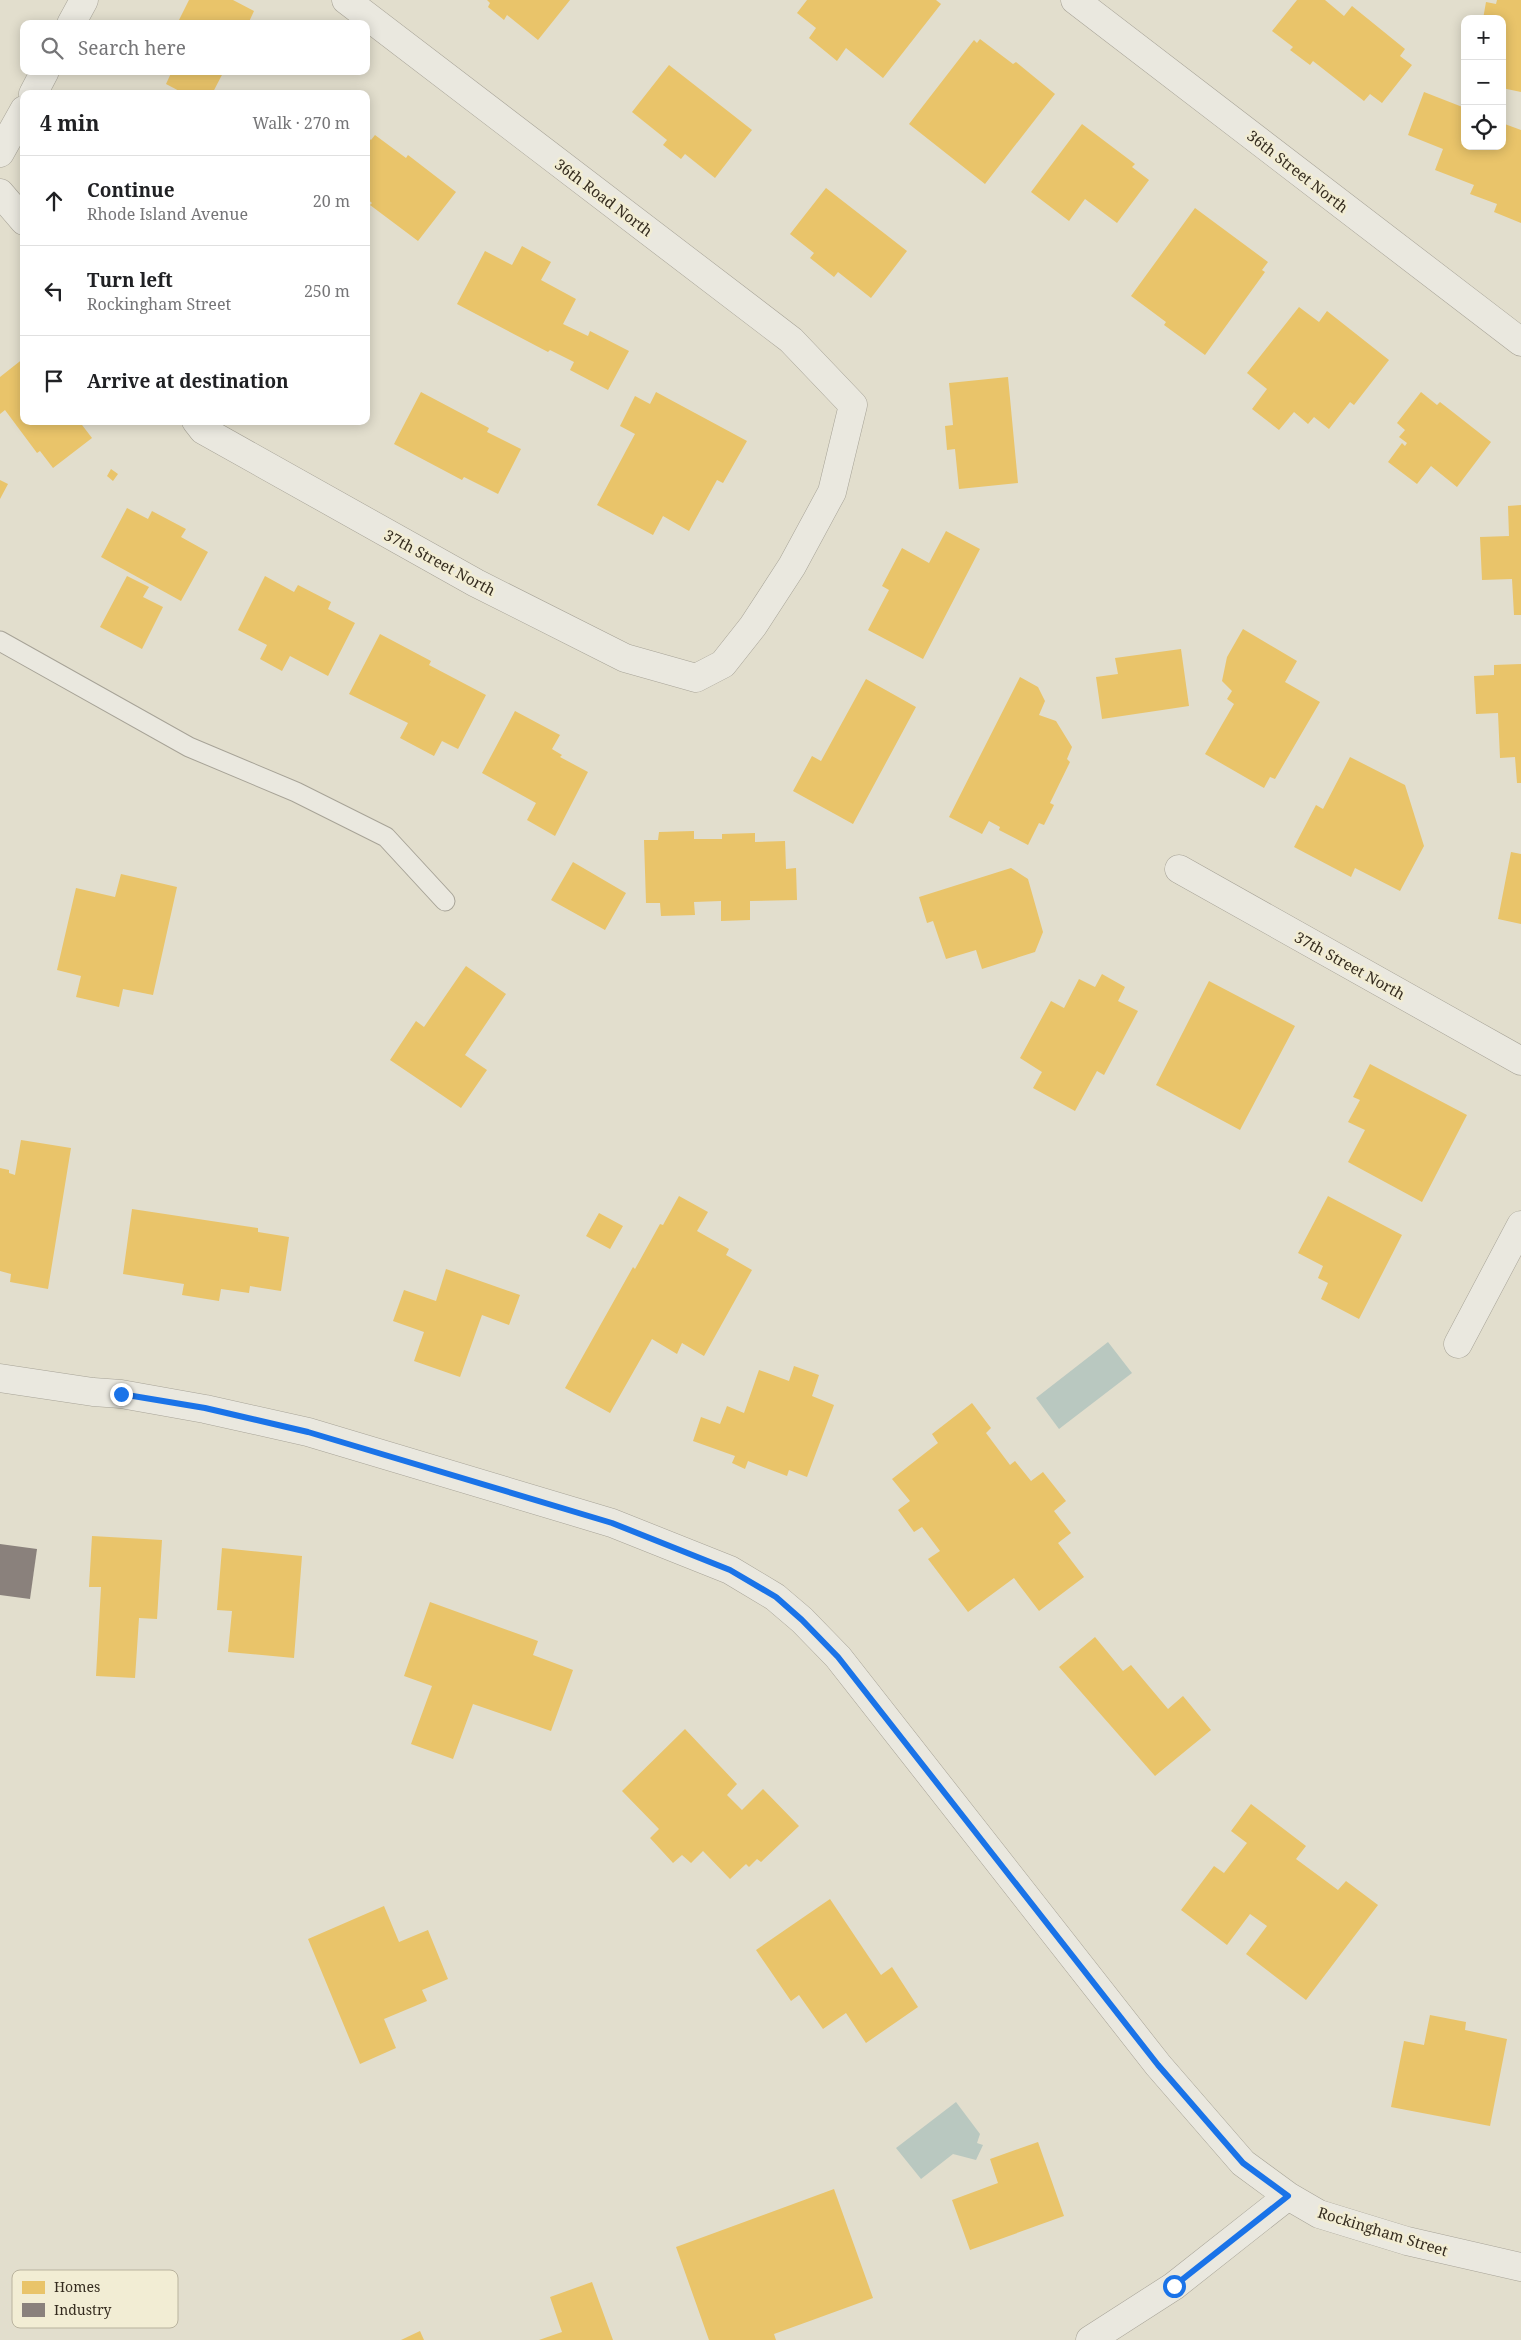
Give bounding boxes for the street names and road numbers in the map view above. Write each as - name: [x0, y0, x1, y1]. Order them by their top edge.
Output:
- street label: 36th Street North: [1243, 125, 1353, 217]
- street label: 36th Road North: [551, 154, 657, 241]
- street label: 37th Street North: [381, 524, 499, 600]
- street label: 37th Street North: [1291, 926, 1409, 1004]
- street label: Rockingham Street: [1315, 2202, 1451, 2260]

